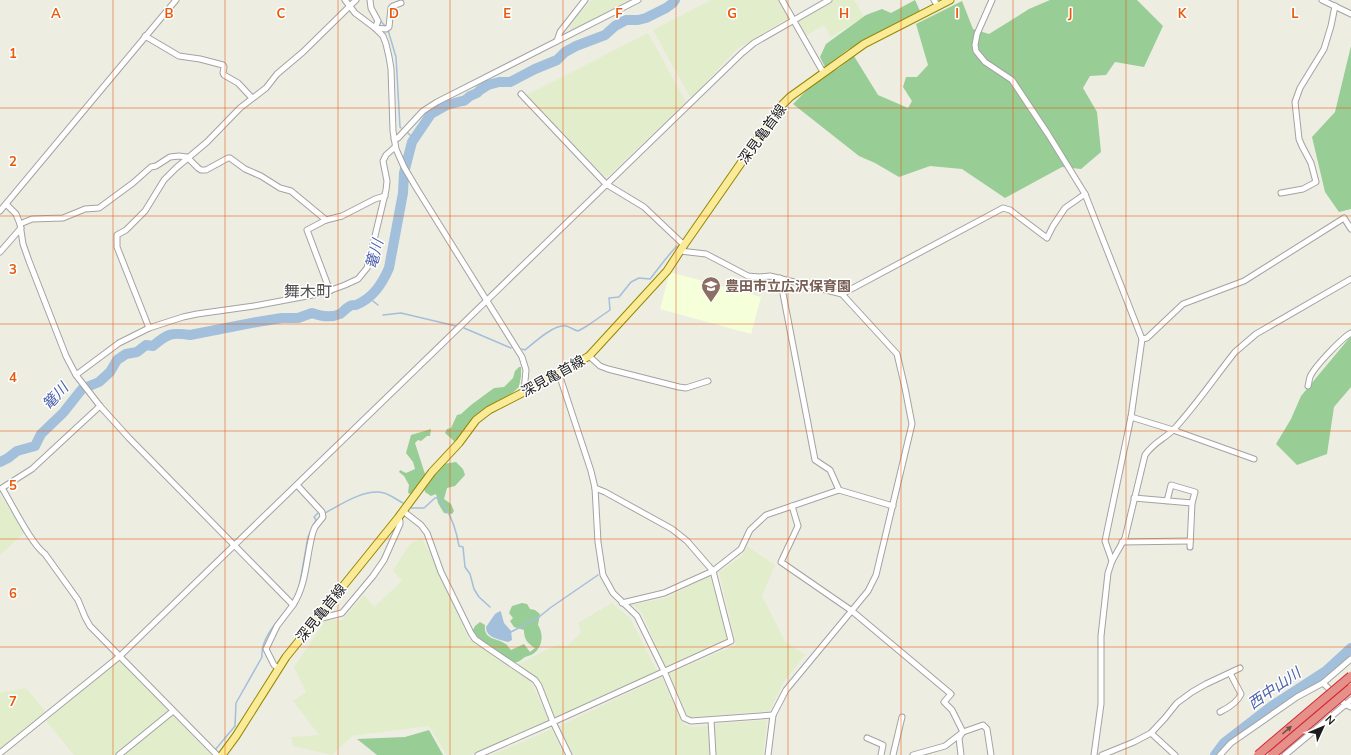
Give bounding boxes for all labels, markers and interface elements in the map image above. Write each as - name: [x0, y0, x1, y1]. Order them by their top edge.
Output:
- text: A: [51, 5, 61, 21]
- text: B: [165, 5, 174, 21]
- text: C: [277, 5, 286, 21]
- text: D: [389, 5, 399, 21]
- text: E: [503, 5, 511, 21]
- text: F: [615, 5, 623, 21]
- text: G: [727, 5, 737, 21]
- text: H: [839, 5, 849, 21]
- text: I: [955, 5, 959, 21]
- text: J: [1068, 5, 1072, 21]
- text: K: [1178, 5, 1188, 21]
- text: L: [1291, 5, 1299, 21]
- text: 1: [9, 45, 17, 61]
- street label: 深見亀首線: [734, 100, 790, 168]
- text: 2: [9, 153, 17, 169]
- water label: 篭川: [361, 235, 388, 271]
- text: 3: [9, 261, 17, 277]
- school or university icon: 豊田市立広沢保育園: [700, 275, 722, 303]
- place label: 豊田市立広沢保育園: [725, 277, 851, 295]
- district label: 舞木町: [284, 281, 332, 301]
- street label: 深見亀首線: [518, 351, 588, 401]
- text: 4: [9, 369, 17, 385]
- water label: 篭川: [38, 377, 73, 414]
- text: 5: [9, 477, 17, 493]
- street label: 深見亀首線: [292, 580, 350, 646]
- text: 6: [9, 585, 17, 601]
- water label: 西中山川: [1244, 662, 1306, 713]
- text: 7: [9, 693, 17, 709]
- north arrow: [1303, 707, 1343, 747]
- text: N: [1322, 712, 1338, 728]
- one-way arrow: [1282, 725, 1293, 734]

